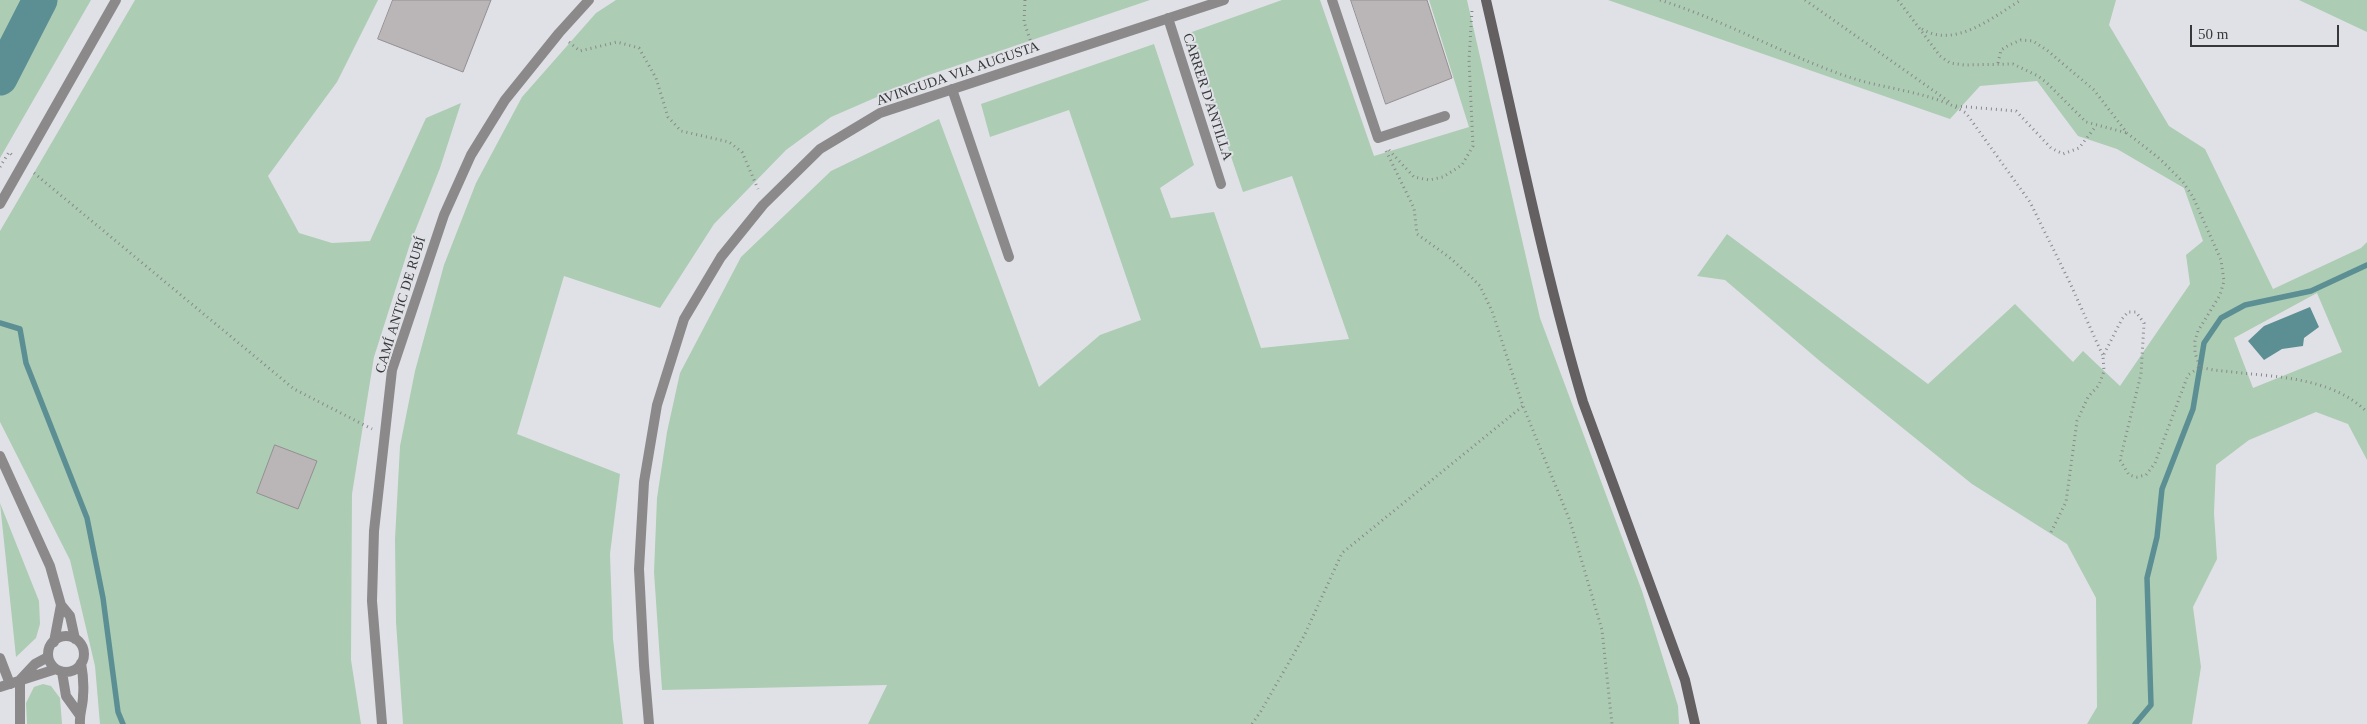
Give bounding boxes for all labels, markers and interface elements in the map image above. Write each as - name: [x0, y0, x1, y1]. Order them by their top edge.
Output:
- scale bar: [2192, 15, 2341, 47]
- text: 50 m: [2198, 26, 2228, 42]
- street label: CARRER D'ANTILLA: [1178, 31, 1236, 163]
- street label: AVINGUDA VIA AUGUSTA: [874, 38, 1042, 110]
- street label: CAMÍ ANTIC DE RUBÍ: [372, 235, 430, 375]

